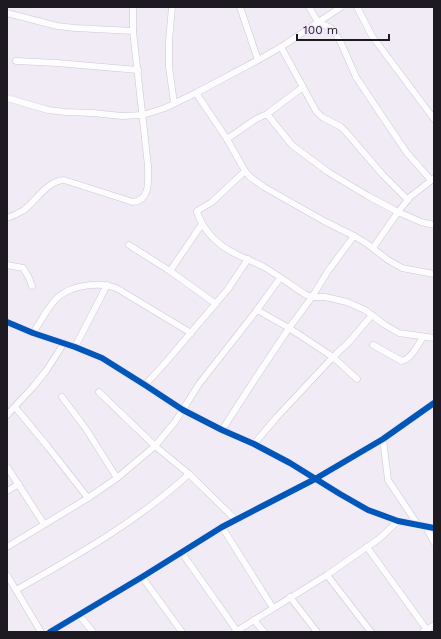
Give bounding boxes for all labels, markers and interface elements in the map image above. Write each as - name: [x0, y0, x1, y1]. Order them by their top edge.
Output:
- scale bar: [297, 16, 389, 42]
- text: 100 m: [303, 23, 338, 37]

